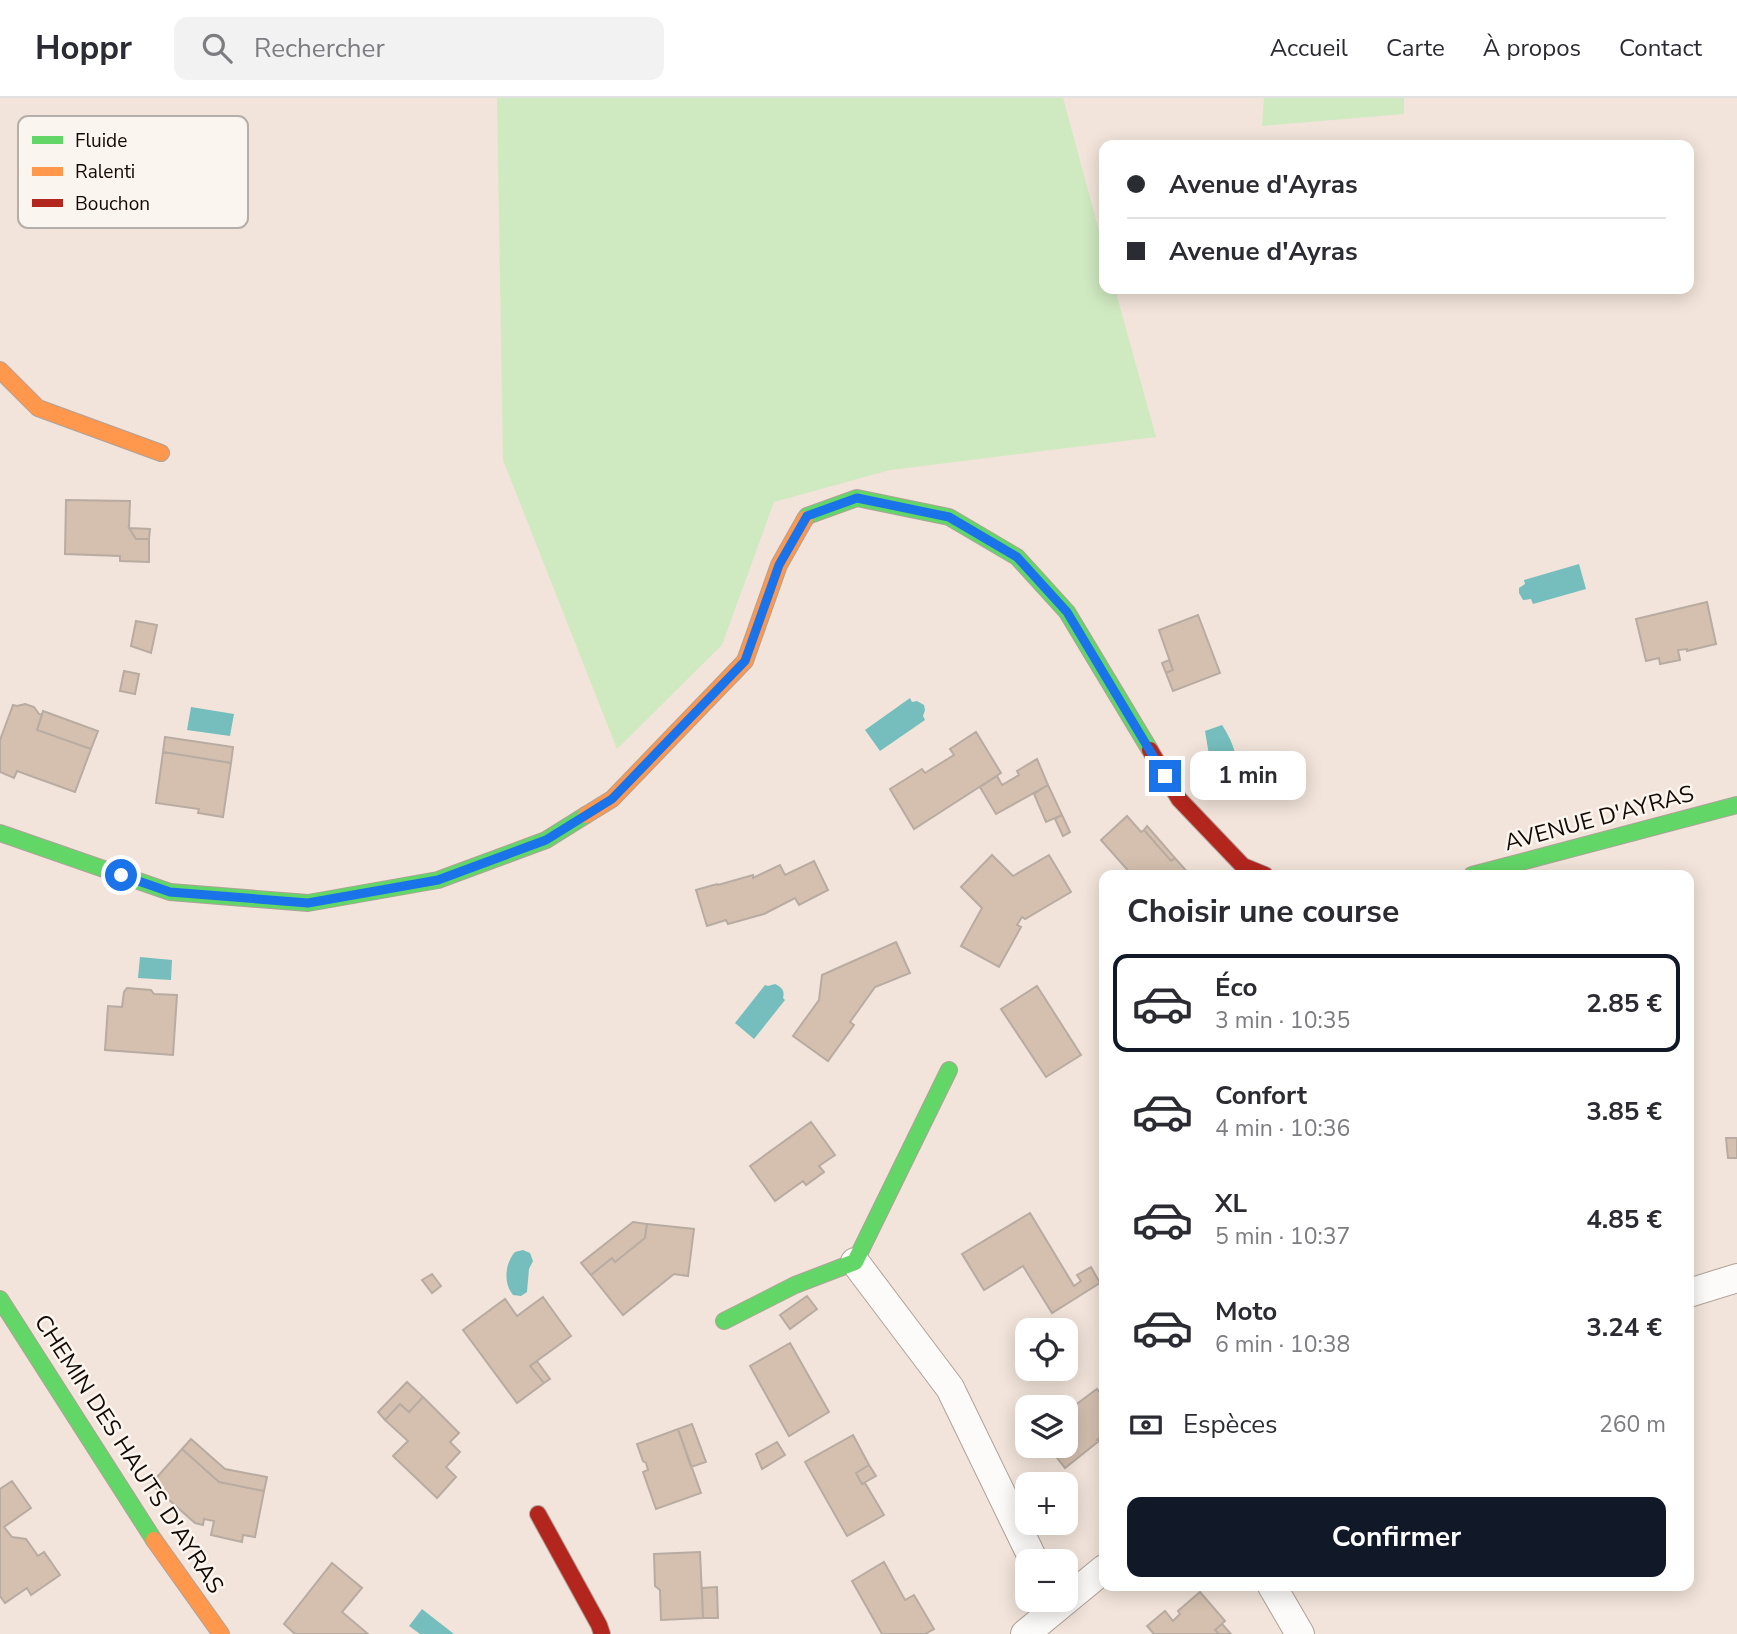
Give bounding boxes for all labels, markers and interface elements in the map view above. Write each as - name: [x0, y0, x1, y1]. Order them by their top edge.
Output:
- search box: [174, 17, 664, 80]
- text: Hoppr: [35, 26, 132, 71]
- icon: search: [198, 29, 236, 67]
- text: Rechercher: [254, 31, 385, 66]
- text: Accueil: [1270, 32, 1348, 64]
- text: Carte: [1386, 32, 1445, 64]
- text: À propos: [1483, 32, 1581, 64]
- text: Contact: [1619, 32, 1702, 64]
- legend: [18, 116, 248, 228]
- text: Fluide: [75, 128, 127, 154]
- text: Ralenti: [75, 159, 135, 185]
- text: Avenue d'Ayras: [1169, 167, 1358, 202]
- text: Bouchon: [75, 191, 150, 217]
- text: Avenue d'Ayras: [1169, 234, 1358, 269]
- callout: 1 min: [1190, 752, 1305, 800]
- route end: [1149, 760, 1181, 792]
- text: 1 min: [1218, 760, 1278, 791]
- street label: AVENUE D'AYRAS: [1501, 778, 1697, 858]
- route start: [105, 859, 137, 891]
- text: Choisir une course: [1127, 890, 1399, 933]
- text: Éco: [1215, 970, 1257, 1005]
- icon: car: [1131, 972, 1194, 1035]
- text: 2.85 €: [1586, 986, 1662, 1021]
- text: 3 min · 10:35: [1215, 1005, 1350, 1036]
- text: Confort: [1215, 1078, 1307, 1113]
- icon: car: [1131, 1080, 1194, 1143]
- text: 3.85 €: [1586, 1094, 1662, 1129]
- text: 4 min · 10:36: [1215, 1113, 1350, 1144]
- text: XL: [1215, 1186, 1247, 1221]
- icon: car: [1131, 1188, 1194, 1251]
- text: 4.85 €: [1586, 1202, 1662, 1237]
- text: 5 min · 10:37: [1215, 1221, 1350, 1252]
- text: Moto: [1215, 1294, 1277, 1329]
- icon: car: [1131, 1296, 1194, 1359]
- street label: CHEMIN DES HAUTS D'AYRAS: [27, 1309, 231, 1599]
- text: 3.24 €: [1586, 1310, 1662, 1345]
- map controls: [1015, 1318, 1078, 1612]
- button: locate: [1015, 1318, 1078, 1381]
- text: 6 min · 10:38: [1215, 1329, 1350, 1360]
- button: layers: [1015, 1395, 1078, 1458]
- icon: cash: [1127, 1406, 1165, 1444]
- text: Espèces: [1183, 1407, 1278, 1442]
- text: 260 m: [1599, 1409, 1666, 1440]
- button: +: [1015, 1472, 1078, 1535]
- button: Confirmer: [1127, 1497, 1666, 1577]
- button: −: [1015, 1549, 1078, 1612]

